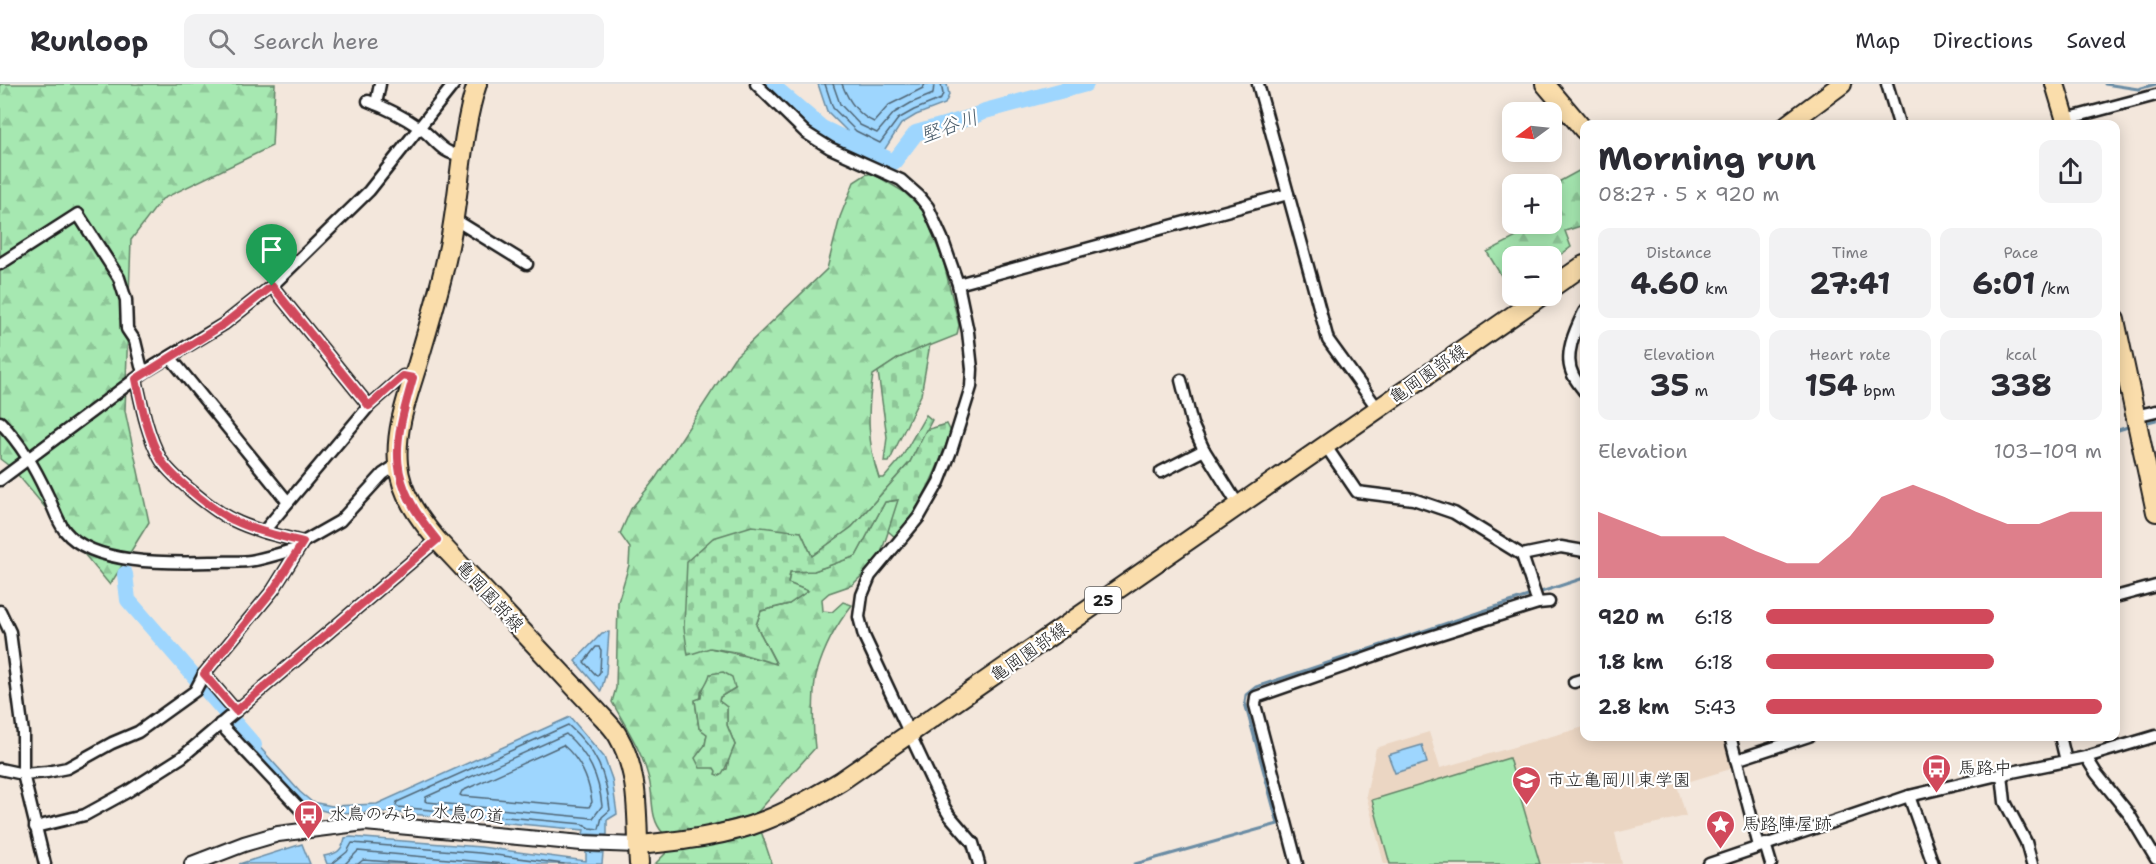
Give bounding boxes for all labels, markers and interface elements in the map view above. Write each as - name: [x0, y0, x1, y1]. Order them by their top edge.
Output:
- search box: [184, 14, 604, 68]
- text: Runloop: [30, 22, 148, 60]
- icon: search: [205, 25, 238, 58]
- text: Search here: [253, 27, 379, 56]
- text: Map: [1855, 27, 1900, 55]
- text: Directions: [1933, 27, 2033, 55]
- text: Saved: [2066, 27, 2126, 55]
- north arrow: [1502, 102, 1562, 162]
- map controls: [1502, 102, 1562, 306]
- water label: 堅谷川: [916, 104, 982, 148]
- text: Morning run: [1598, 136, 1816, 181]
- button: share: [2039, 140, 2102, 203]
- button: +: [1502, 174, 1562, 234]
- text: 08:27 · 5 × 920 m: [1598, 181, 1780, 207]
- pin: [246, 224, 297, 286]
- icon: arrive: [255, 233, 288, 266]
- text: Distance: [1646, 242, 1712, 263]
- text: Time: [1832, 242, 1868, 263]
- text: Pace: [2003, 242, 2039, 263]
- button: −: [1502, 246, 1562, 306]
- text: 4.60: [1630, 263, 1700, 304]
- text: 27:41: [1809, 263, 1891, 304]
- text: 6:01: [1972, 263, 2036, 304]
- text: km: [1700, 278, 1728, 299]
- text: /km: [2036, 278, 2070, 299]
- street label: 亀岡園部線: [1384, 338, 1472, 410]
- text: Elevation: [1643, 344, 1715, 365]
- text: Heart rate: [1809, 344, 1891, 365]
- text: kcal: [2005, 344, 2037, 365]
- text: 35: [1650, 365, 1689, 406]
- text: 154: [1805, 365, 1858, 406]
- text: 338: [1990, 365, 2052, 406]
- text: m: [1689, 380, 1708, 401]
- text: bpm: [1858, 380, 1895, 401]
- text: Elevation: [1598, 438, 1688, 464]
- text: 103–109 m: [1994, 438, 2102, 464]
- street label: 亀岡園部線: [451, 555, 529, 637]
- road number: 25: [1085, 587, 1121, 613]
- text: 920 m: [1598, 604, 1664, 630]
- text: 6:18: [1694, 604, 1733, 630]
- street label: 亀岡園部線: [985, 616, 1073, 688]
- text: 1.8 km: [1598, 649, 1664, 675]
- text: 6:18: [1694, 649, 1733, 675]
- text: 2.8 km: [1598, 694, 1669, 720]
- text: 5:43: [1694, 694, 1736, 720]
- bus stop icon: 馬路中: [1921, 752, 1953, 794]
- place label: 馬路中: [1958, 756, 2012, 780]
- school or university icon: 市立亀岡川東学園: [1510, 764, 1542, 806]
- place label: 市立亀岡川東学園: [1547, 768, 1691, 792]
- bus stop icon: 水鳥のみち: [292, 798, 324, 840]
- street label: 水鳥の道: [431, 799, 505, 829]
- place label: 水鳥のみち: [329, 802, 418, 826]
- place icon: 馬路陣屋跡: [1705, 808, 1737, 850]
- place label: 馬路陣屋跡: [1742, 812, 1832, 836]

